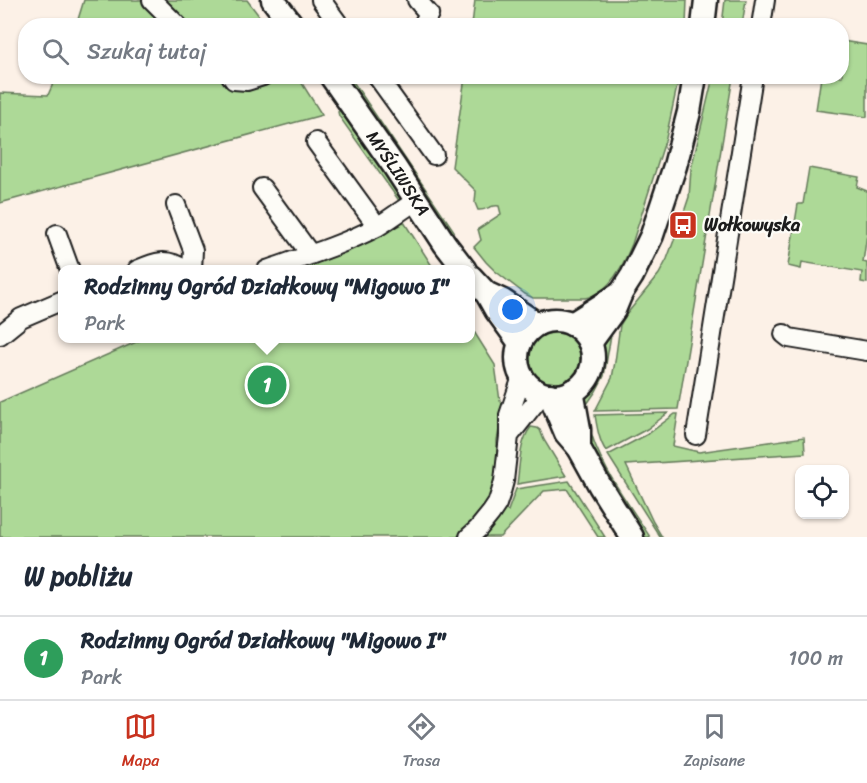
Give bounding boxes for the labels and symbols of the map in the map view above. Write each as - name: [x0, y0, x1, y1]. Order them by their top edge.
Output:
- street label: MYŚLIWSKA: [357, 123, 439, 223]
- bus stop icon: Wołkowyska: [667, 209, 699, 241]
- place label: Wołkowyska: [704, 209, 801, 241]
- your location: [498, 295, 527, 324]
- pin: 1: [248, 362, 286, 408]

